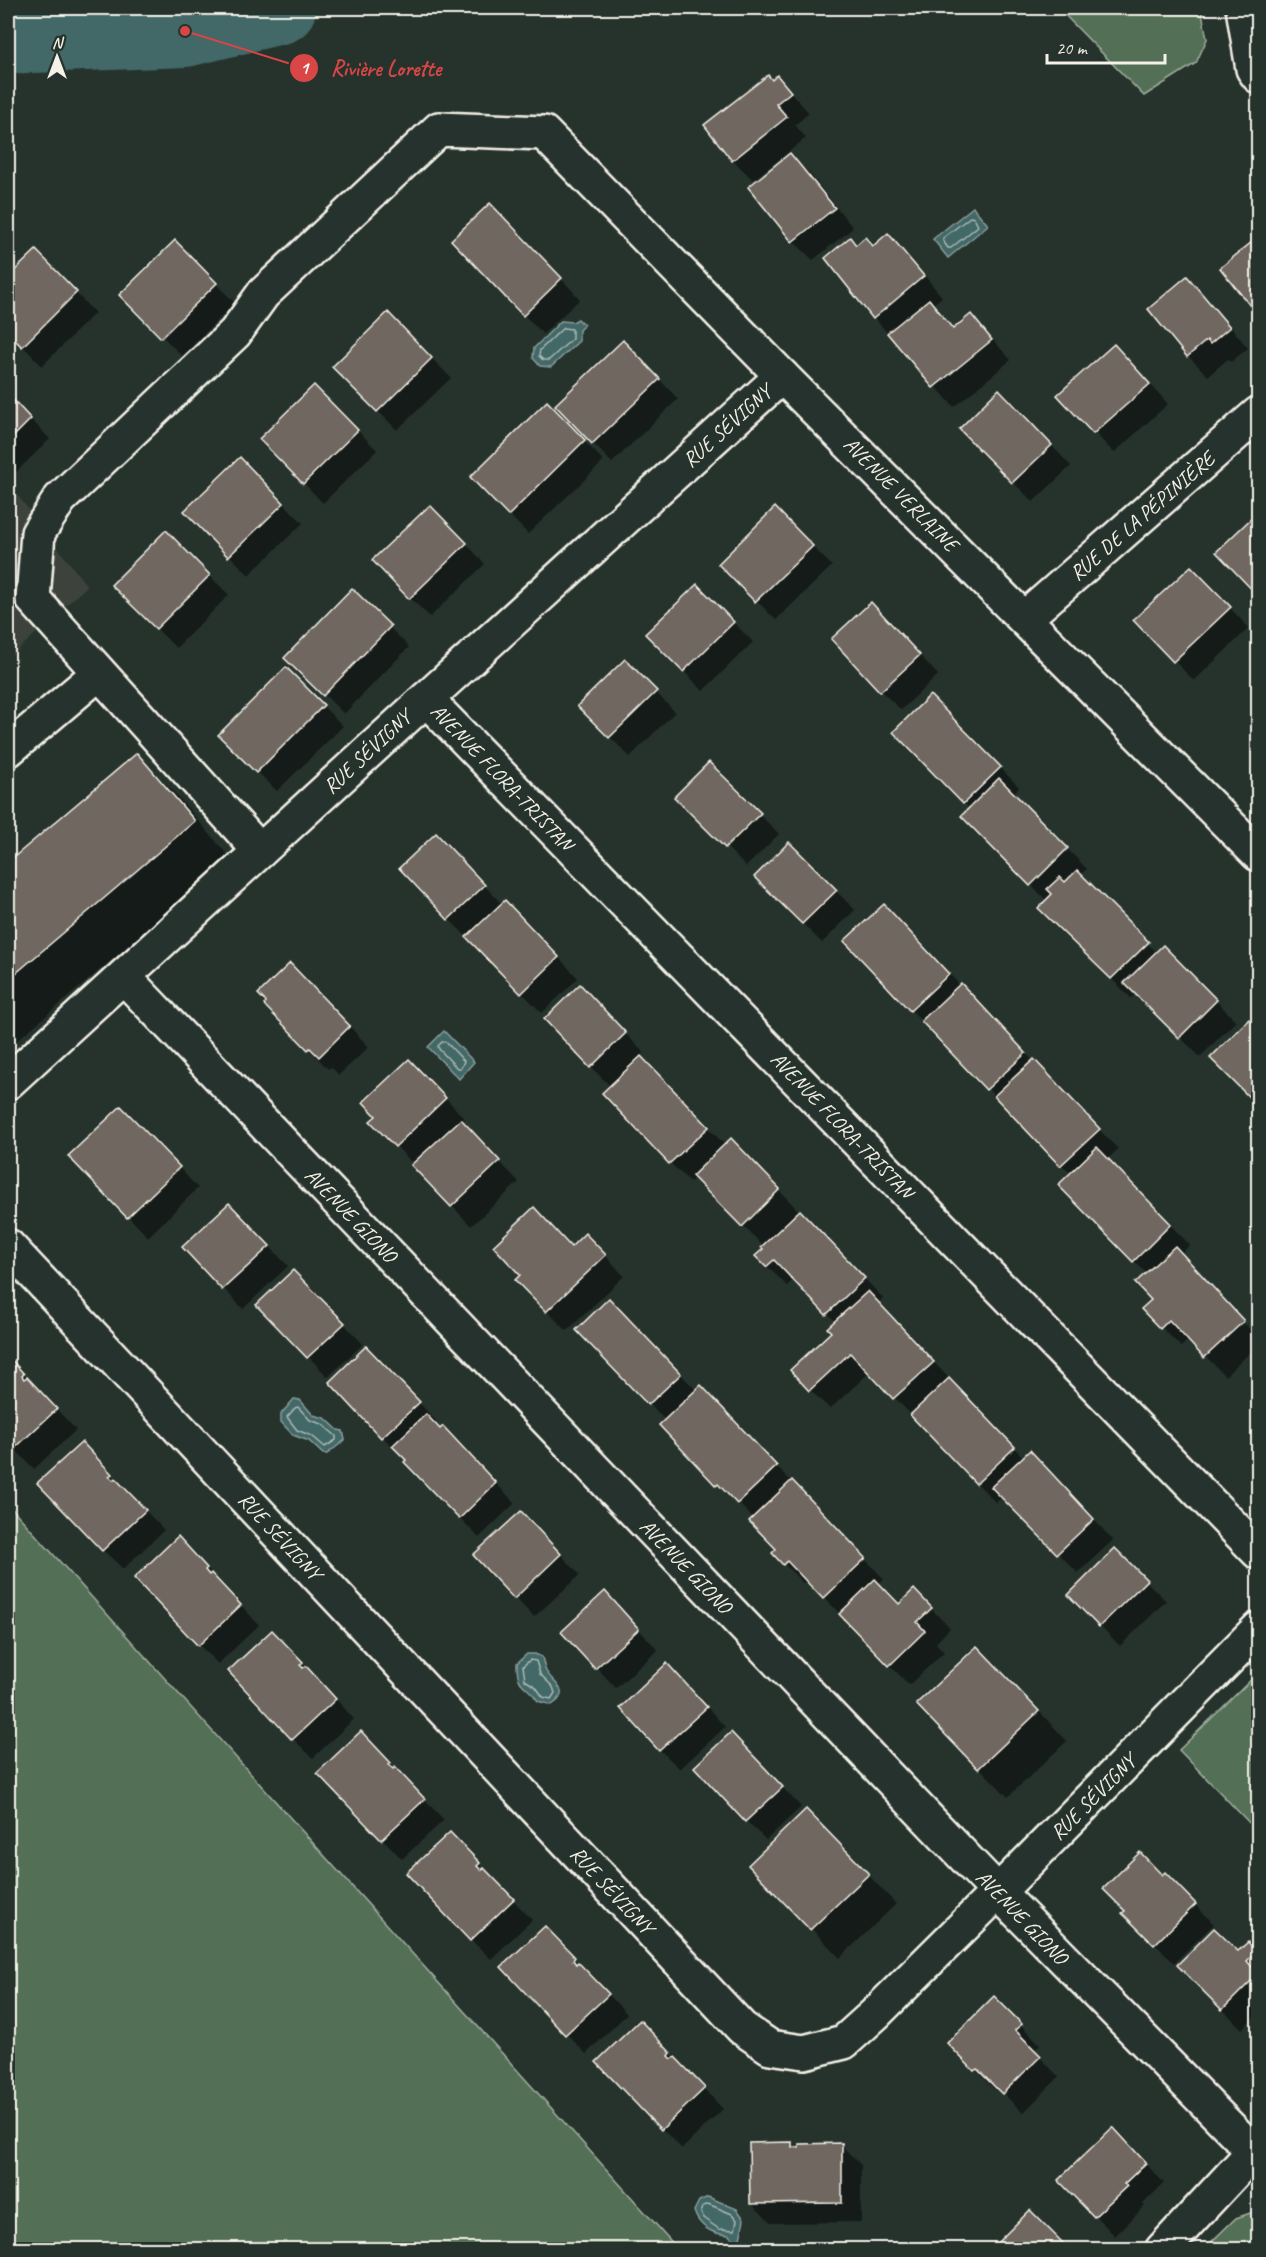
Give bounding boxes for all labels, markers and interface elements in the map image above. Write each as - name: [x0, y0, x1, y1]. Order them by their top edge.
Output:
- north arrow: [27, 27, 87, 87]
- scale bar: [1047, 27, 1166, 65]
- text: N: [52, 33, 65, 53]
- text: 20 m: [1056, 37, 1089, 59]
- callout: Rivière Lorette: [289, 48, 453, 88]
- text: Rivière Lorette: [331, 55, 444, 83]
- text: 1: [300, 57, 310, 79]
- street label: RUE SÉVIGNY: [677, 376, 780, 473]
- street label: AVENUE VERLAINE: [838, 431, 966, 559]
- street label: RUE DE LA PÉPINIÈRE: [1064, 444, 1222, 586]
- street label: AVENUE FLORA-TRISTAN: [425, 698, 581, 858]
- street label: RUE SÉVIGNY: [318, 702, 420, 799]
- street label: AVENUE FLORA-TRISTAN: [765, 1046, 921, 1206]
- street label: AVENUE GIONO: [300, 1162, 404, 1270]
- street label: RUE SÉVIGNY: [233, 1487, 330, 1589]
- street label: AVENUE GIONO: [635, 1513, 739, 1621]
- street label: RUE SÉVIGNY: [1045, 1746, 1144, 1845]
- street label: RUE SÉVIGNY: [565, 1841, 662, 1943]
- street label: AVENUE GIONO: [971, 1864, 1075, 1972]

